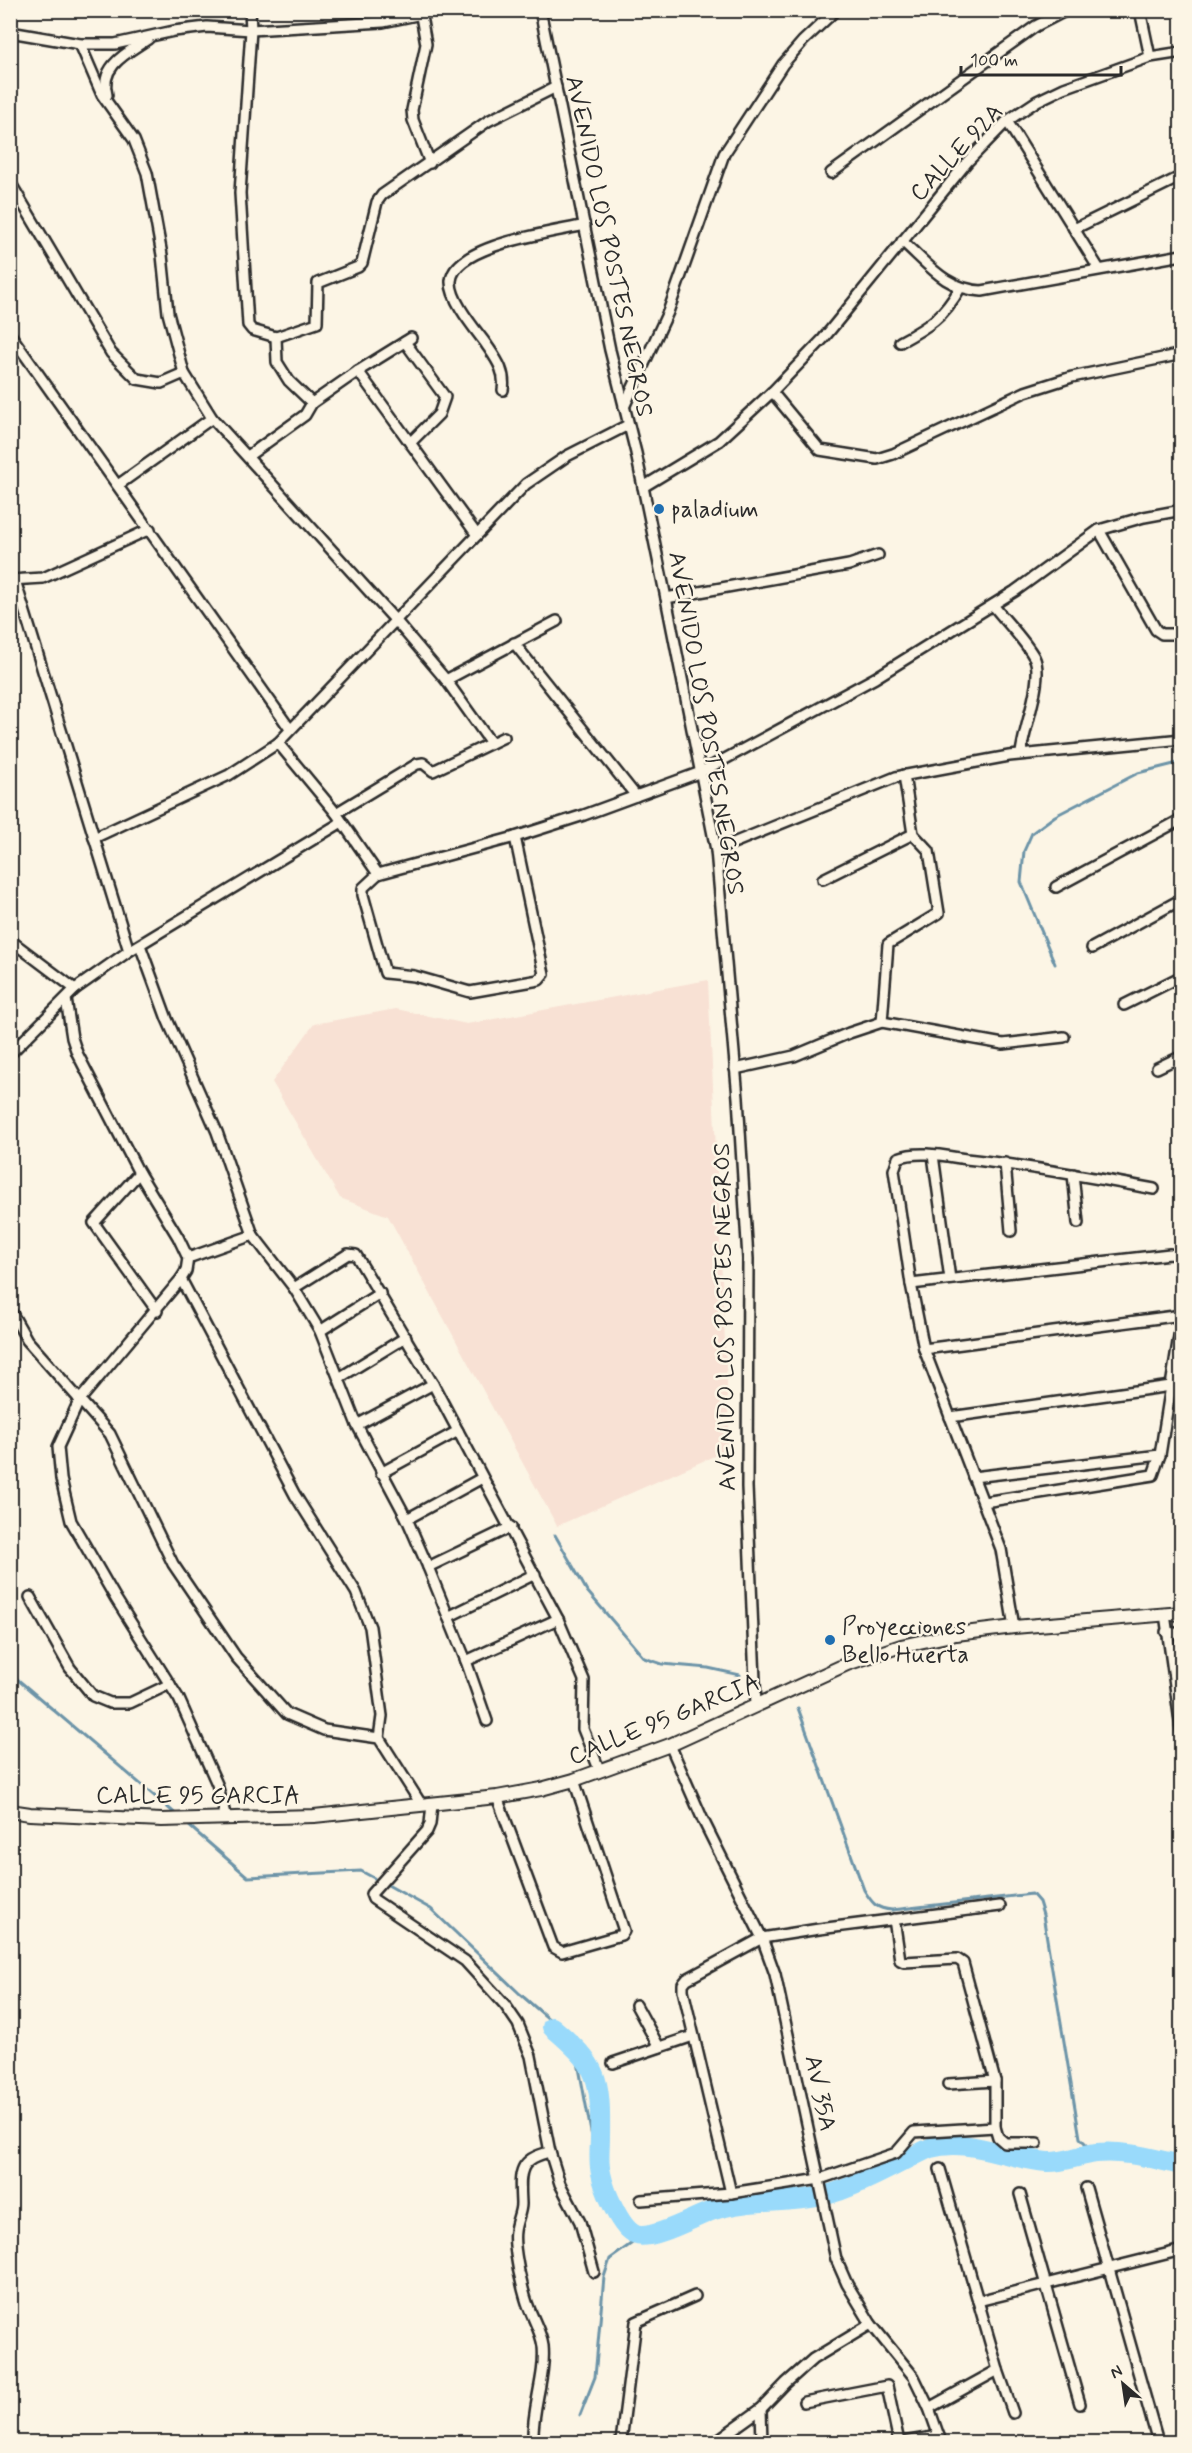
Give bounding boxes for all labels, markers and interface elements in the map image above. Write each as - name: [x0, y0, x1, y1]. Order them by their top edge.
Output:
- scale bar: [961, 39, 1122, 77]
- text: 100 m: [970, 49, 1018, 73]
- street label: AVENIDO LOS POSTES NEGROS: [557, 73, 660, 420]
- street label: CALLE 92A: [904, 97, 1010, 209]
- place label: paladium: [671, 495, 759, 526]
- marker: paladium: [652, 502, 666, 516]
- street label: AVENIDO LOS POSTES NEGROS: [660, 549, 751, 897]
- street label: AVENIDO LOS POSTES NEGROS: [707, 1143, 744, 1491]
- place label: Proyecciones Bello Huerta: [842, 1612, 969, 1671]
- marker: Proyecciones Bello Huerta: [823, 1633, 837, 1647]
- street label: CALLE 95 GARCIA: [564, 1668, 765, 1773]
- street label: CALLE 95 GARCIA: [96, 1781, 300, 1812]
- street label: AV 35A: [796, 2052, 843, 2134]
- north arrow: [1093, 2354, 1153, 2414]
- text: N: [1107, 2360, 1126, 2384]

